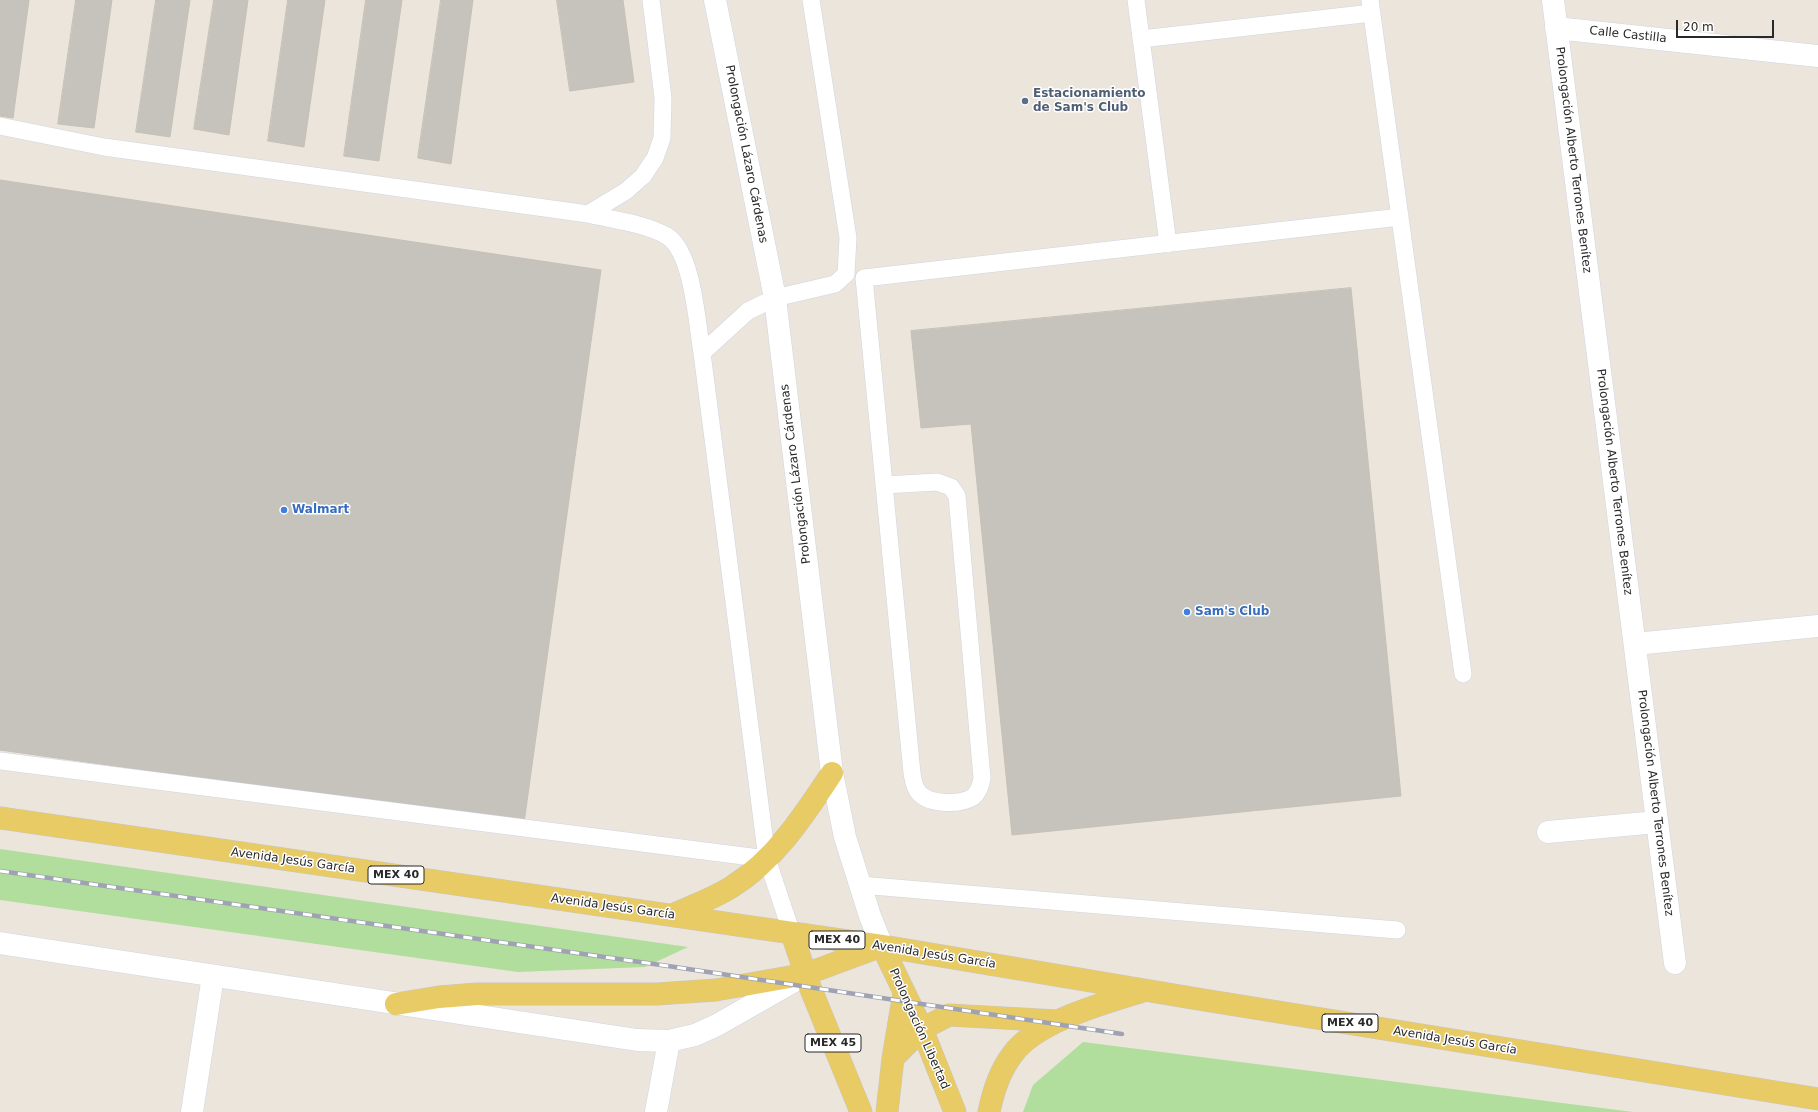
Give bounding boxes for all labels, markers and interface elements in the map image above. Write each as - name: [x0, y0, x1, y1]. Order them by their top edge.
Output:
- scale bar: [1678, 12, 1776, 38]
- text: 20 m: [1683, 20, 1714, 34]
- street label: Calle Castilla: [1589, 24, 1667, 46]
- street label: Prolongación Alberto Terrones Benítez: [1552, 46, 1594, 274]
- street label: Prolongación Lázaro Cárdenas: [722, 64, 770, 244]
- place label: Estacionamiento de Sam's Club: [1033, 87, 1146, 115]
- marker: Estacionamiento de Sam's Club: [1020, 96, 1030, 106]
- street label: Prolongación Alberto Terrones Benítez: [1593, 368, 1635, 596]
- street label: Prolongación Lázaro Cárdenas: [778, 383, 814, 565]
- place label: Walmart: [292, 503, 349, 517]
- marker: Walmart: [279, 505, 289, 515]
- place label: Sam's Club: [1195, 605, 1269, 619]
- marker: Sam's Club: [1182, 607, 1192, 617]
- street label: Prolongación Alberto Terrones Benítez: [1634, 689, 1676, 917]
- street label: Avenida Jesús García: [230, 845, 356, 877]
- road number: MEX 40: [368, 866, 424, 884]
- street label: Avenida Jesús García: [550, 891, 676, 923]
- road number: MEX 40: [809, 931, 865, 949]
- street label: Avenida Jesús García: [871, 938, 997, 972]
- street label: Prolongación Libertad: [886, 966, 952, 1092]
- road number: MEX 40: [1322, 1014, 1378, 1032]
- street label: Avenida Jesús García: [1392, 1024, 1518, 1058]
- road number: MEX 45: [805, 1034, 861, 1052]

